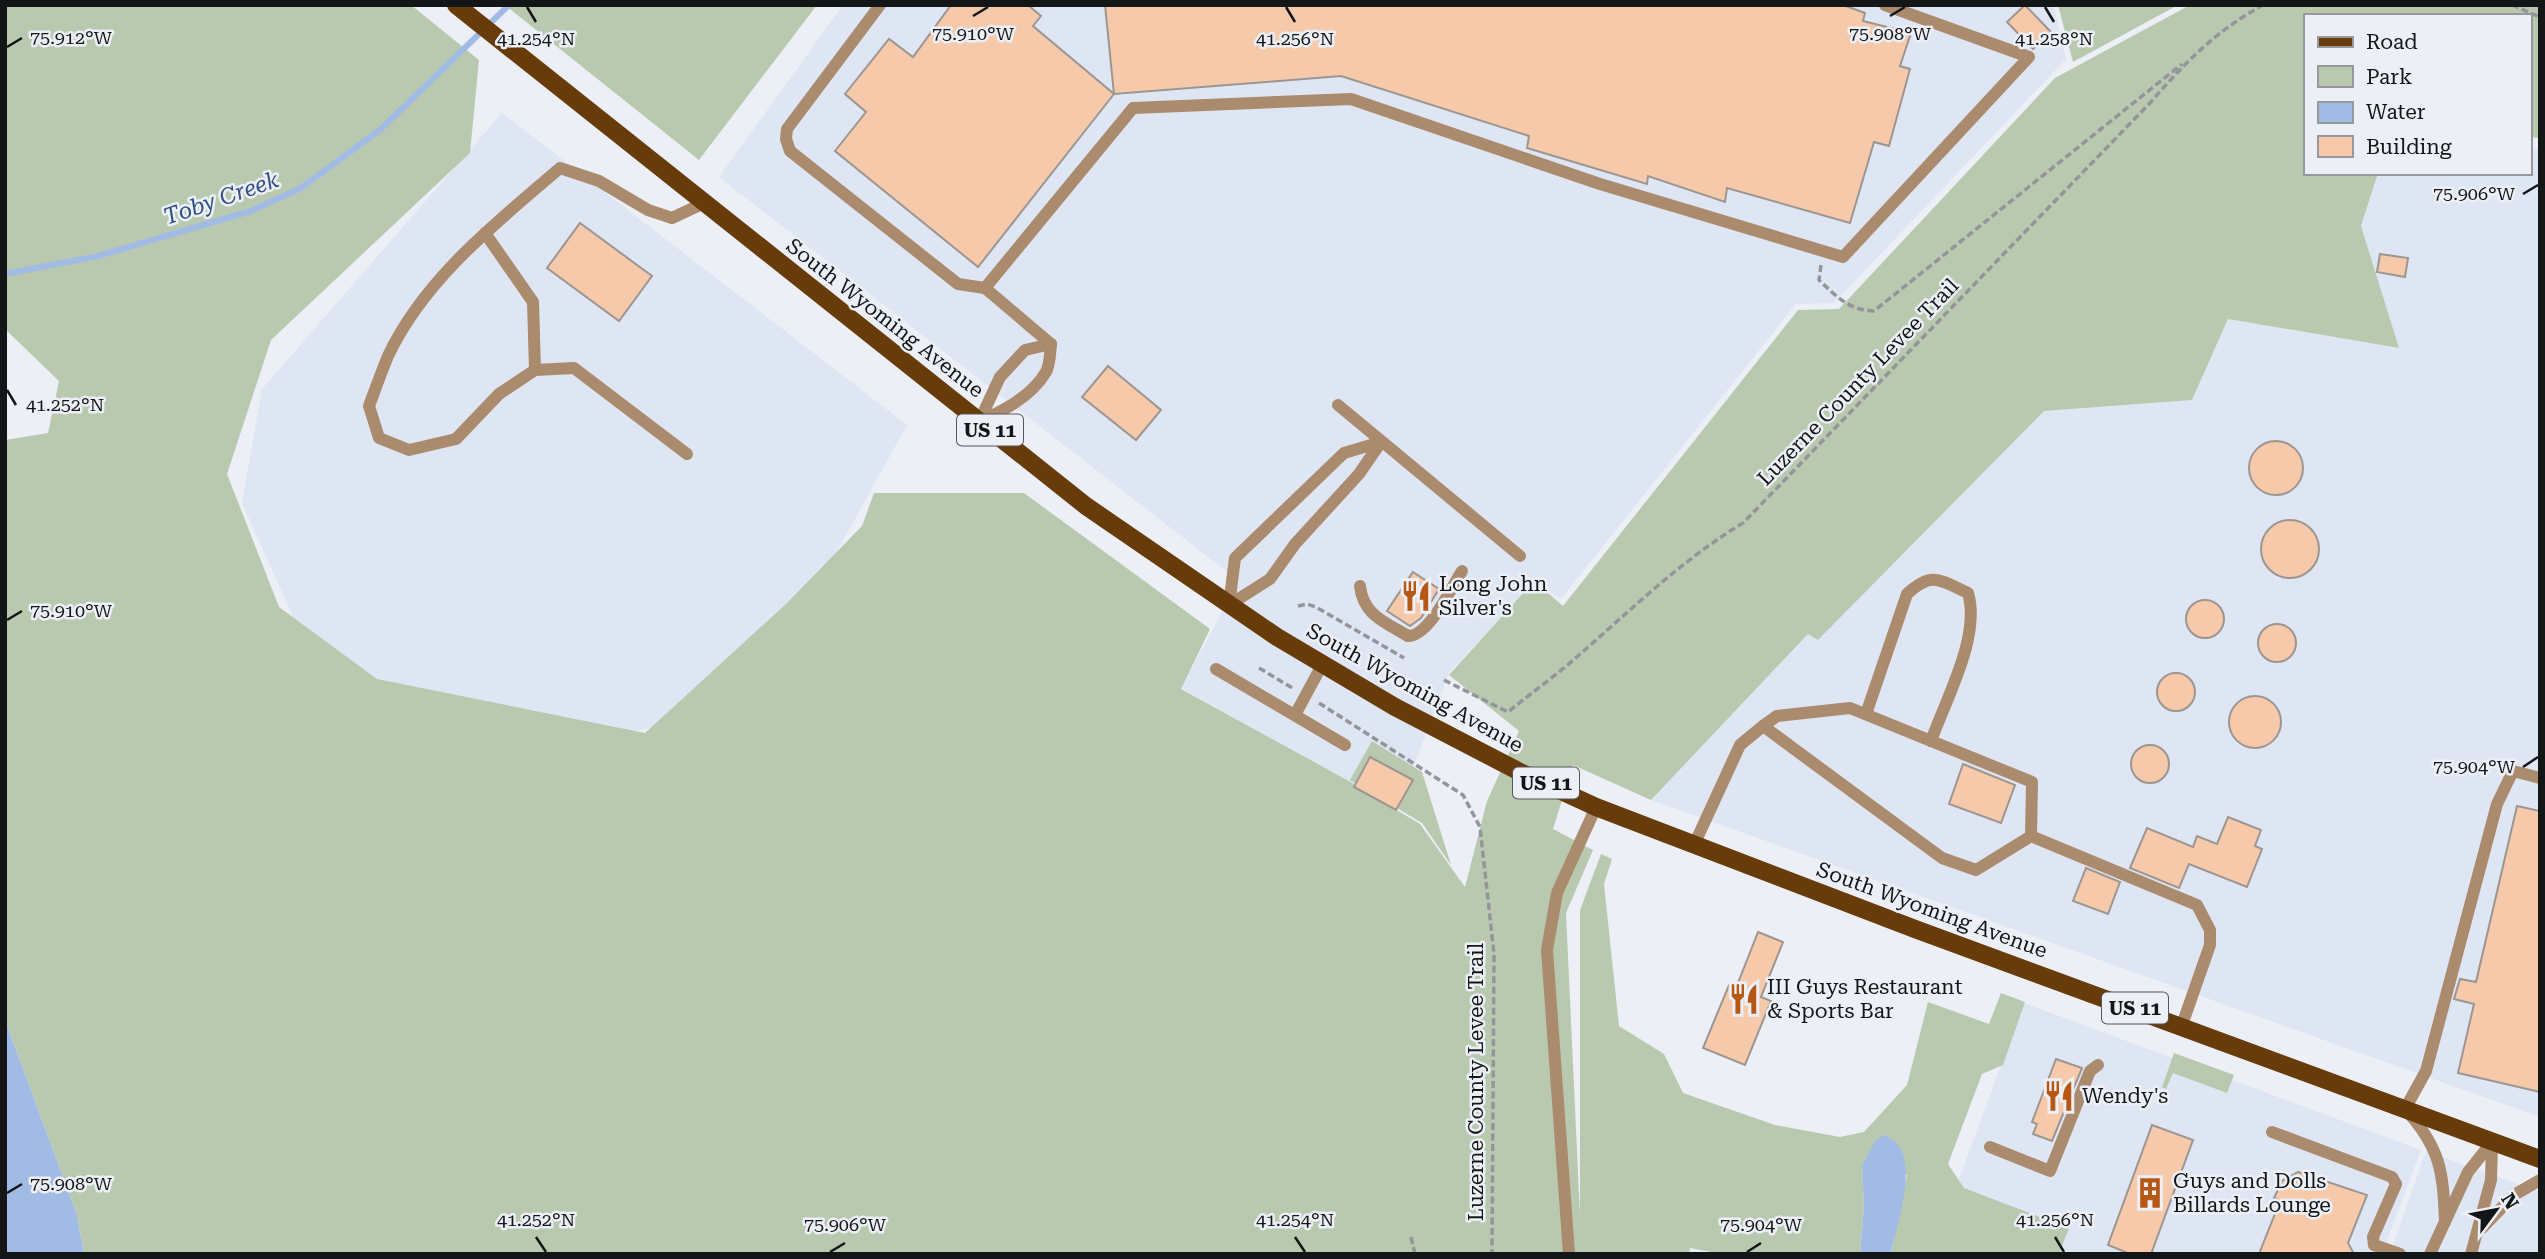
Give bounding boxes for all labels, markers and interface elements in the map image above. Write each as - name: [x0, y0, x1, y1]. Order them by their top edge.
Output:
- legend: [2304, 14, 2531, 175]
- text: 75.910°W: [932, 23, 1015, 44]
- text: 75.908°W: [1849, 23, 1932, 44]
- text: 75.912°W: [30, 27, 113, 48]
- text: 41.254°N: [497, 28, 575, 49]
- text: 41.256°N: [1256, 28, 1334, 49]
- text: 41.258°N: [2015, 28, 2093, 49]
- text: Road: [2366, 30, 2418, 54]
- text: Park: [2366, 65, 2412, 89]
- text: Water: [2366, 100, 2426, 124]
- text: Building: [2366, 135, 2452, 159]
- water label: Toby Creek: [160, 166, 283, 231]
- text: 75.906°W: [2433, 183, 2516, 204]
- street label: South Wyoming Avenue: [782, 234, 988, 402]
- street label: Luzerne County Levee Trail: [1753, 273, 1964, 490]
- text: 41.252°N: [26, 394, 104, 415]
- road number: US 11: [957, 414, 1023, 446]
- place label: Long John Silver's: [1439, 572, 1548, 620]
- restaurant icon: Long John Silver's: [1399, 579, 1433, 613]
- text: 75.910°W: [30, 600, 113, 621]
- street label: South Wyoming Avenue: [1303, 618, 1527, 758]
- text: 75.904°W: [2433, 756, 2516, 777]
- road number: US 11: [1513, 768, 1579, 798]
- street label: South Wyoming Avenue: [1813, 857, 2051, 963]
- street label: Luzerne County Levee Trail: [1464, 942, 1488, 1221]
- place label: III Guys Restaurant & Sports Bar: [1767, 975, 1963, 1023]
- restaurant icon: III Guys Restaurant & Sports Bar: [1727, 982, 1761, 1016]
- road number: US 11: [2102, 992, 2168, 1024]
- restaurant icon: Wendy's: [2042, 1079, 2076, 1113]
- place label: Wendy's: [2082, 1084, 2168, 1108]
- place label: Guys and Dolls Billards Lounge: [2173, 1169, 2331, 1217]
- text: 75.908°W: [30, 1173, 113, 1194]
- north arrow: [2461, 1175, 2531, 1245]
- building icon: Guys and Dolls Billards Lounge: [2133, 1176, 2167, 1210]
- text: N: [2496, 1189, 2524, 1214]
- text: 41.252°N: [497, 1209, 575, 1230]
- text: 41.254°N: [1256, 1209, 1334, 1230]
- text: 41.256°N: [2016, 1209, 2094, 1230]
- text: 75.906°W: [804, 1214, 887, 1235]
- text: 75.904°W: [1720, 1214, 1803, 1235]

